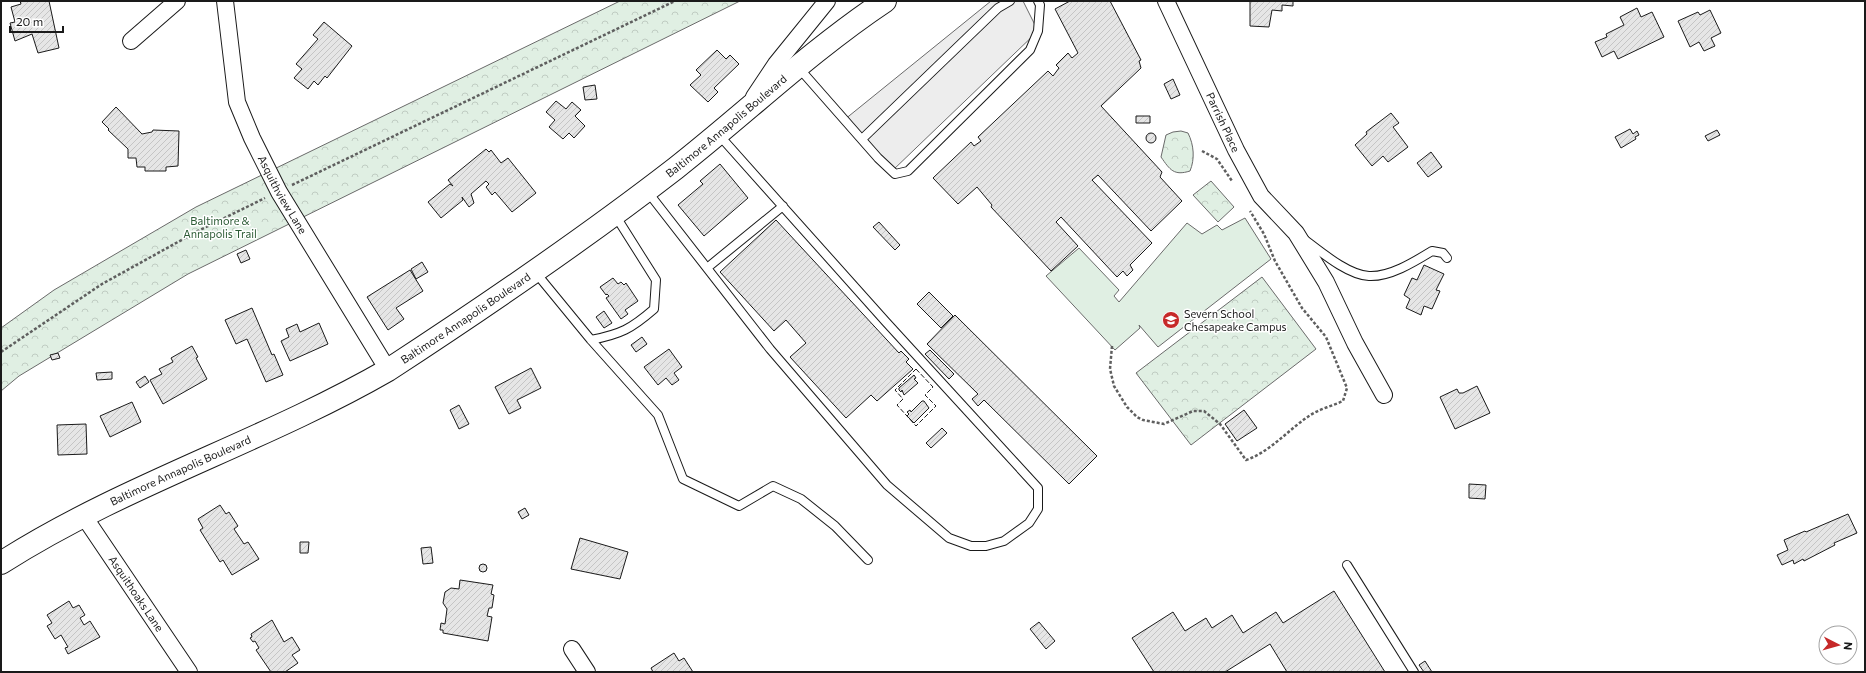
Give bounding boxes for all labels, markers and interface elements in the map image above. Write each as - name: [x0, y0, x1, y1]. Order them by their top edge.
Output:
- scale bar: [10, 8, 63, 34]
- text: 20 m: [16, 14, 43, 28]
- street label: Baltimore Annapolis Boulevard: [663, 72, 789, 180]
- street label: Parrish Place: [1204, 90, 1243, 154]
- street label: Asquithview Lane: [256, 153, 310, 236]
- park label: Baltimore & Annapolis Trail: [183, 214, 257, 240]
- street label: Baltimore Annapolis Boulevard: [398, 270, 533, 366]
- place label: Severn School Chesapeake Campus: [1184, 307, 1287, 333]
- school or university icon: Severn School Chesapeake Campus: [1161, 310, 1181, 330]
- street label: Baltimore Annapolis Boulevard: [108, 432, 253, 508]
- street label: Asquithoaks Lane: [106, 553, 167, 634]
- north arrow: [1818, 625, 1858, 665]
- text: N: [1842, 641, 1855, 651]

